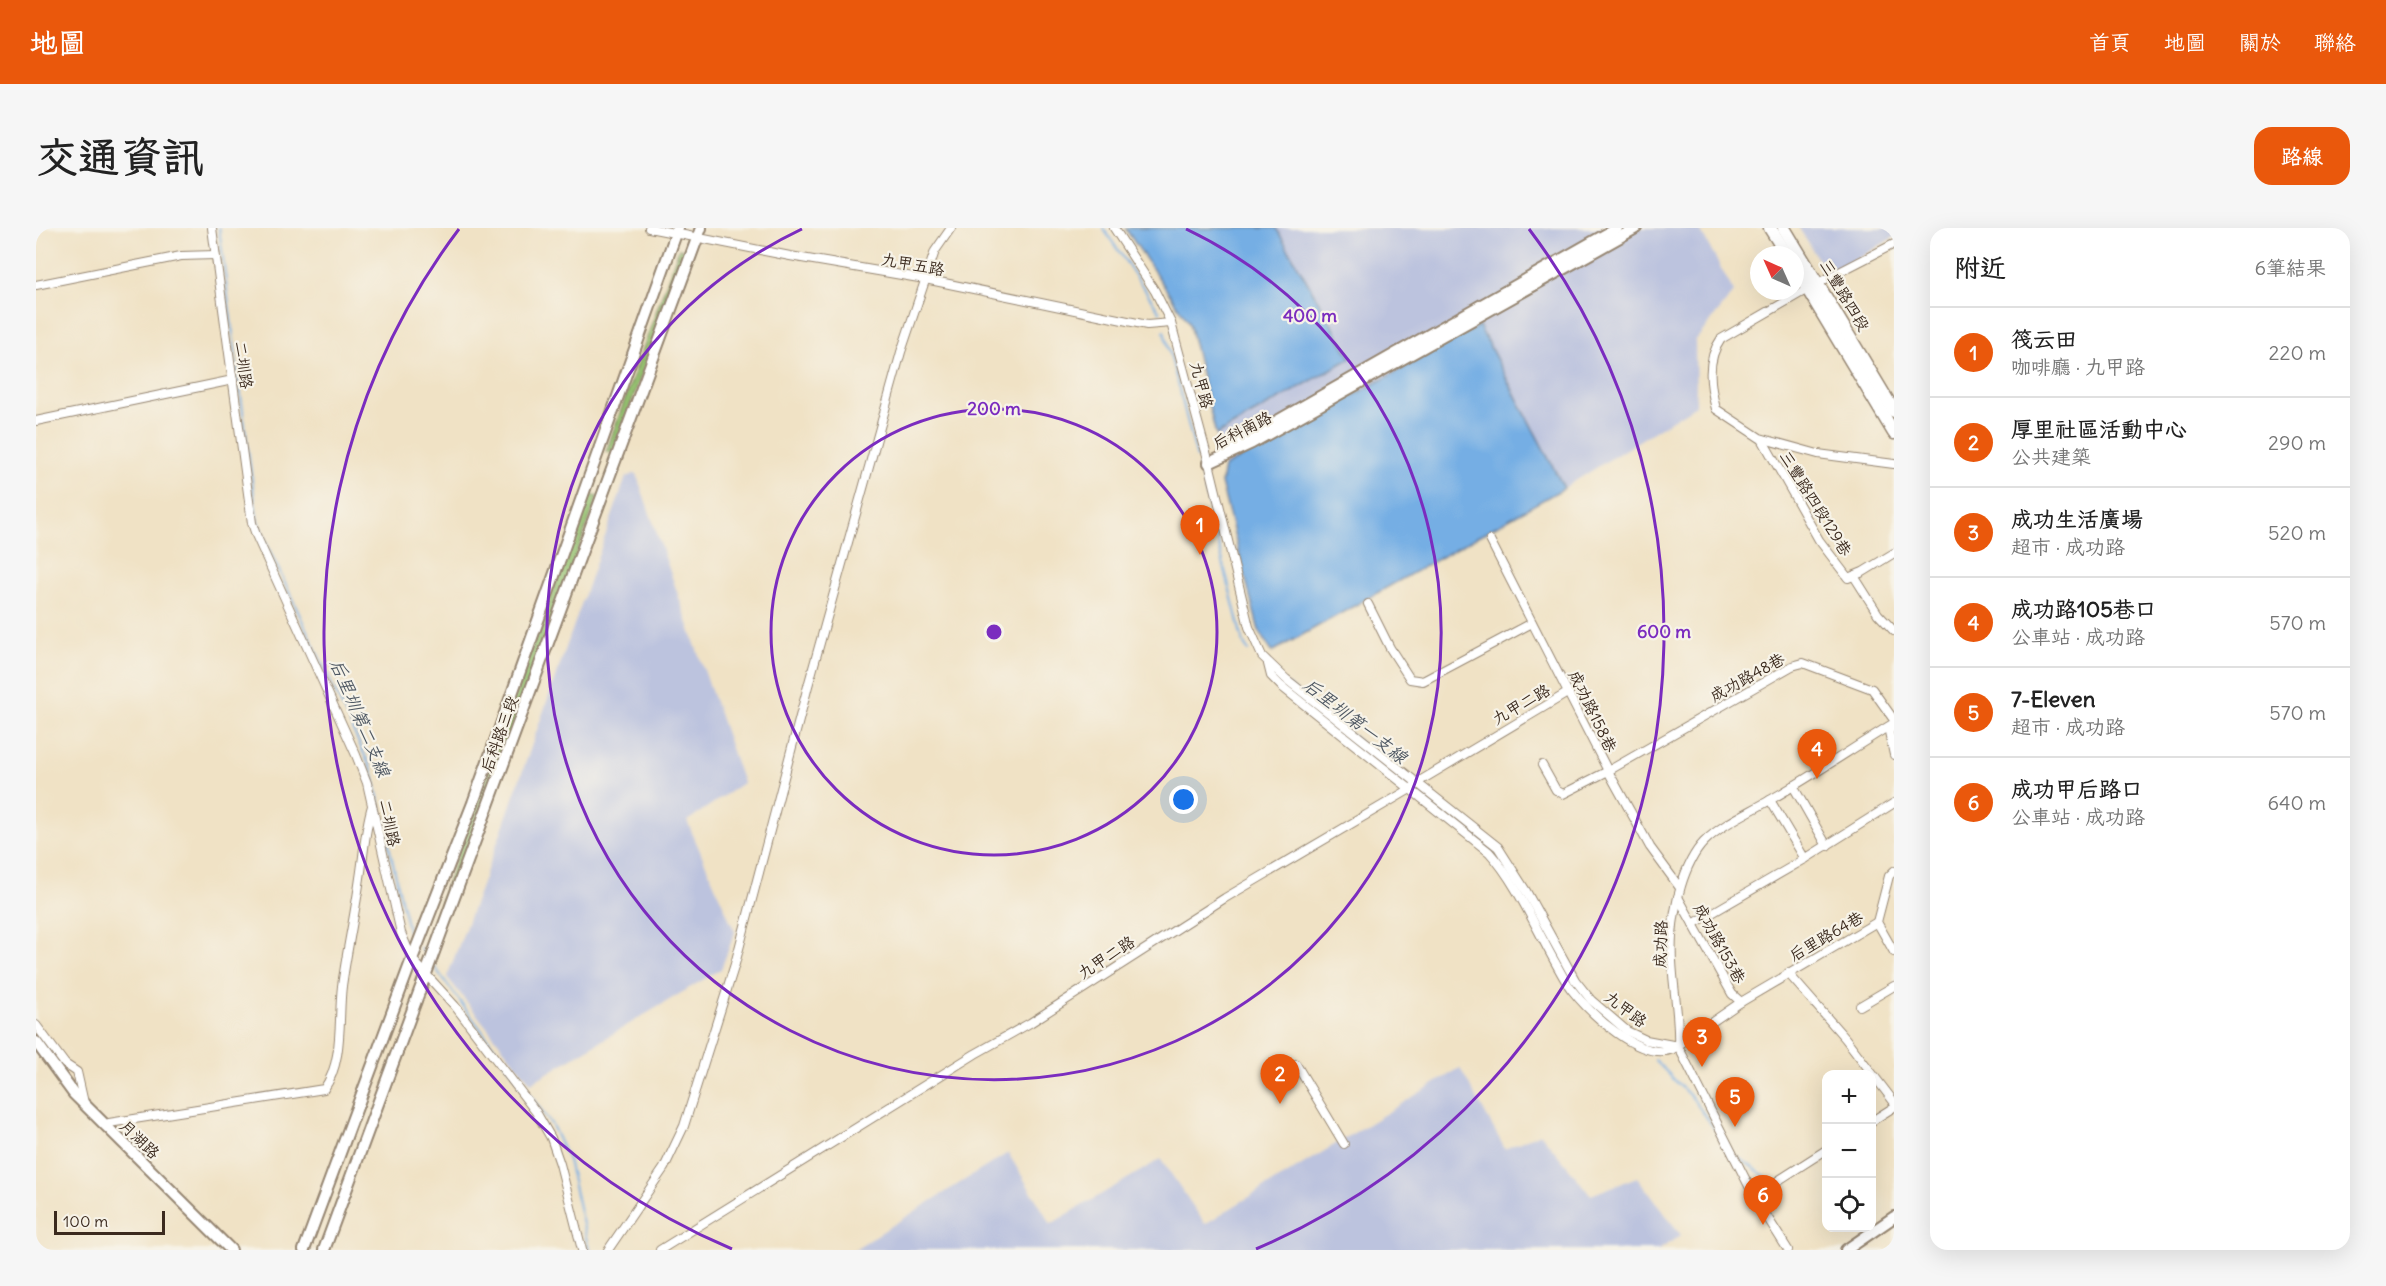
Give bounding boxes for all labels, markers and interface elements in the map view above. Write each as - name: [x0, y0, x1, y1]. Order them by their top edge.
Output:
- text: 地圖: [30, 25, 86, 61]
- text: 首頁: [2089, 29, 2131, 56]
- text: 地圖: [2164, 29, 2206, 56]
- text: 關於: [2239, 29, 2281, 56]
- text: 聯絡: [2314, 29, 2356, 56]
- button: 路線: [2254, 127, 2350, 185]
- text: 交通資訊: [36, 131, 204, 183]
- north arrow: [1750, 246, 1804, 300]
- street label: 九甲五路: [880, 249, 946, 279]
- text: 附近: [1954, 251, 2006, 284]
- text: 6筆結果: [2254, 255, 2326, 280]
- street label: 三豐路四段: [1816, 256, 1874, 334]
- text: 400 m: [1283, 304, 1337, 327]
- text: 筏云田: [2011, 325, 2077, 353]
- street label: 二圳路: [231, 340, 257, 390]
- text: 1: [1970, 340, 1977, 365]
- text: 220 m: [2269, 340, 2326, 365]
- text: 咖啡廳 · 九甲路: [2011, 354, 2145, 379]
- street label: 九甲路: [1186, 359, 1218, 411]
- text: 200 m: [967, 397, 1021, 420]
- street label: 后科南路: [1209, 407, 1275, 453]
- text: 厚里社區活動中心: [2011, 415, 2187, 443]
- text: 2: [1968, 430, 1979, 455]
- text: 290 m: [2268, 430, 2326, 455]
- text: 公共建築: [2011, 444, 2091, 469]
- street label: 三豐路四段129巷: [1776, 447, 1856, 559]
- text: 成功生活廣場: [2011, 505, 2143, 533]
- pin: 1: [1180, 506, 1220, 555]
- text: 3: [1968, 520, 1979, 545]
- text: 520 m: [2268, 520, 2326, 545]
- text: 超市 · 成功路: [2011, 534, 2125, 559]
- text: 成功路105巷口: [2011, 595, 2157, 623]
- text: 4: [1968, 610, 1979, 635]
- text: 570 m: [2269, 610, 2326, 635]
- text: 600 m: [1637, 620, 1691, 643]
- centre of rings: [984, 622, 1004, 642]
- text: 公車站 · 成功路: [2011, 624, 2145, 649]
- street label: 成功路48巷: [1706, 648, 1788, 706]
- water label: 后里圳第二支線: [325, 655, 396, 781]
- street label: 成功路158巷: [1565, 667, 1621, 755]
- water label: 后里圳第一支線: [1299, 673, 1413, 769]
- street label: 九甲二路: [1488, 679, 1554, 729]
- text: 7-Eleven: [2011, 685, 2095, 713]
- street label: 后科路三段: [476, 693, 522, 775]
- text: 5: [1968, 700, 1979, 725]
- text: 570 m: [2269, 700, 2326, 725]
- text: 超市 · 成功路: [2011, 714, 2125, 739]
- pin: 4: [1798, 730, 1836, 779]
- text: 成功甲后路口: [2011, 775, 2143, 803]
- your location: [1169, 785, 1198, 814]
- text: 6: [1968, 790, 1979, 815]
- text: 640 m: [2267, 790, 2326, 815]
- street label: 二圳路: [375, 797, 405, 849]
- text: 公車站 · 成功路: [2011, 804, 2145, 829]
- street label: 成功路153巷: [1690, 899, 1750, 987]
- street label: 后里路64巷: [1785, 907, 1867, 965]
- street label: 成功路: [1649, 920, 1671, 968]
- street label: 九甲二路: [1074, 931, 1138, 983]
- street label: 九甲路: [1601, 987, 1651, 1031]
- pin: 3: [1682, 1018, 1722, 1067]
- pin: 2: [1260, 1054, 1300, 1104]
- map controls: [1822, 1070, 1876, 1232]
- button: +: [1822, 1070, 1876, 1124]
- pin: 5: [1716, 1078, 1754, 1127]
- street label: 月湖路: [116, 1115, 164, 1163]
- button: −: [1822, 1124, 1876, 1178]
- pin: 6: [1744, 1176, 1782, 1225]
- button: locate: [1822, 1178, 1876, 1232]
- scale bar: [54, 1208, 165, 1236]
- text: 100 m: [63, 1211, 108, 1231]

